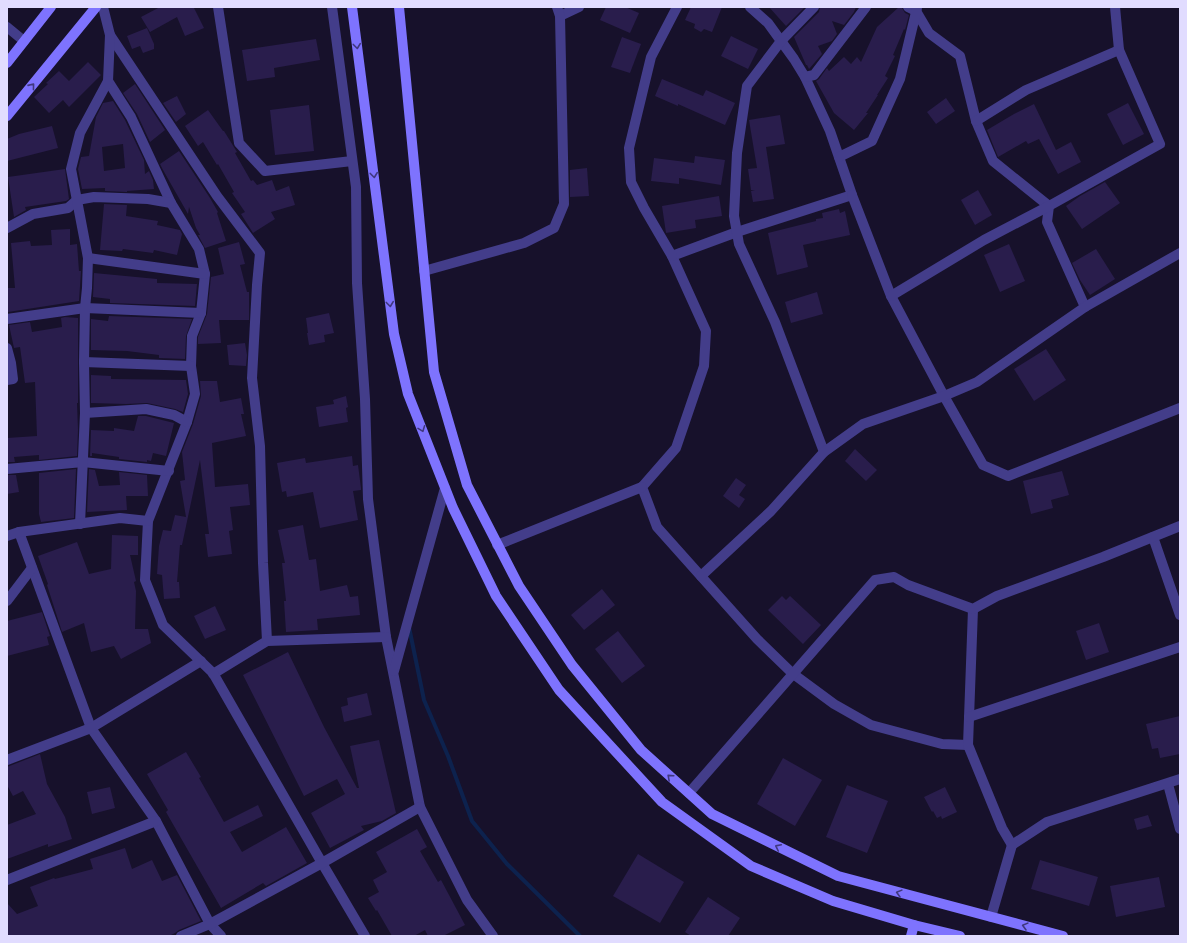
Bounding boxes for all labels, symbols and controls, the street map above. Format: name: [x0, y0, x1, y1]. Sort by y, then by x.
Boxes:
one-way arrow: [352, 43, 361, 49]
one-way arrow: [27, 84, 34, 91]
one-way arrow: [369, 172, 378, 178]
one-way arrow: [386, 301, 395, 307]
one-way arrow: [418, 426, 426, 433]
one-way arrow: [667, 774, 675, 781]
one-way arrow: [775, 844, 783, 852]
one-way arrow: [896, 889, 903, 898]
one-way arrow: [1022, 922, 1029, 931]

